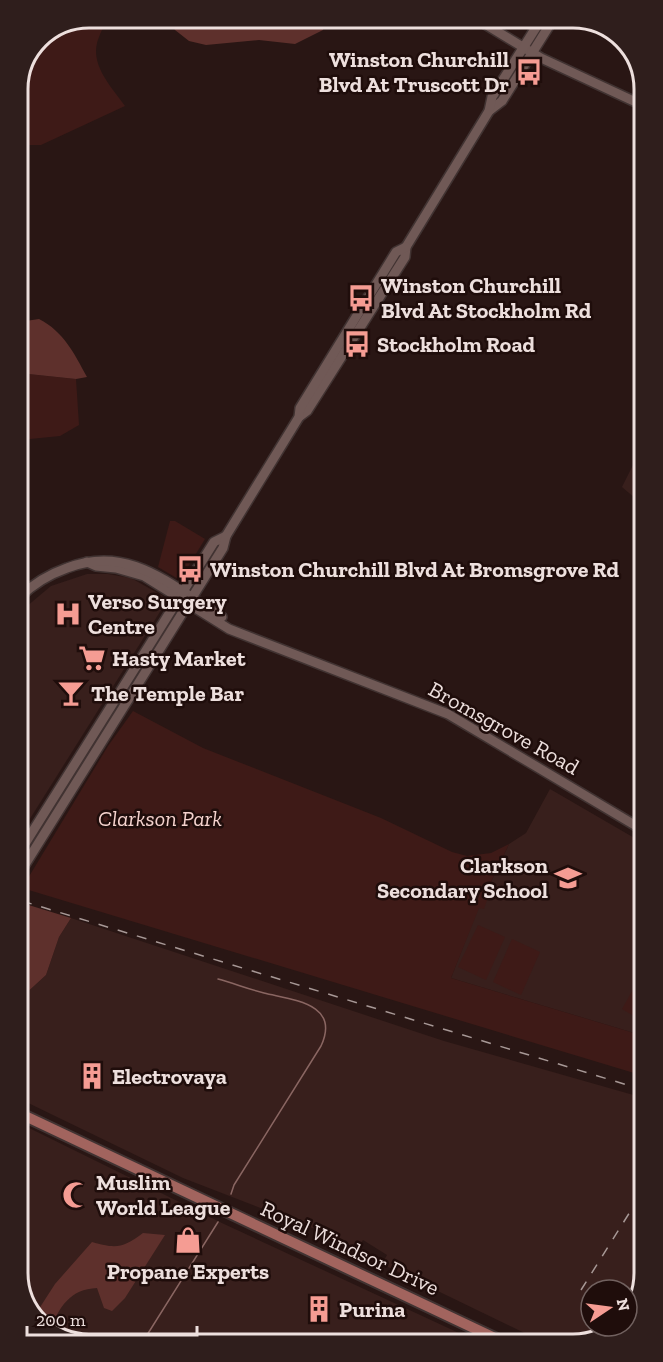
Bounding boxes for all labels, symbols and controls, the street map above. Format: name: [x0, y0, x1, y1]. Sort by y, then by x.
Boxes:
place label: Winston Churchill Blvd At Truscott Dr: [319, 46, 509, 98]
bus stop icon: Winston Churchill Blvd At Truscott Dr: [514, 57, 544, 87]
place label: Winston Churchill Blvd At Stockholm Rd: [381, 272, 592, 324]
bus stop icon: Winston Churchill Blvd At Stockholm Rd: [346, 283, 376, 313]
bus stop icon: Stockholm Road: [342, 329, 372, 359]
place label: Stockholm Road: [377, 331, 536, 358]
bus stop icon: Winston Churchill Blvd At Bromsgrove Rd: [175, 554, 205, 584]
place label: Winston Churchill Blvd At Bromsgrove Rd: [210, 556, 620, 583]
place label: Verso Surgery Centre: [88, 588, 227, 640]
hospital icon: Verso Surgery Centre: [53, 599, 83, 629]
supermarket icon: Hasty Market: [77, 643, 107, 673]
place label: Hasty Market: [112, 645, 246, 672]
street label: Bromsgrove Road: [424, 675, 584, 781]
bar icon: The Temple Bar: [56, 678, 86, 708]
place label: The Temple Bar: [91, 680, 244, 707]
park label: Clarkson Park: [98, 805, 222, 832]
place label: Clarkson Secondary School: [377, 852, 548, 904]
school or university icon: Clarkson Secondary School: [553, 863, 583, 893]
building icon: Electrovaya: [77, 1061, 107, 1091]
place label: Electrovaya: [112, 1063, 227, 1090]
place label: Muslim World League: [96, 1169, 231, 1221]
mosque icon: Muslim World League: [61, 1180, 91, 1210]
street label: Royal Windsor Drive: [256, 1195, 444, 1301]
shop icon: Propane Experts: [173, 1225, 203, 1255]
place label: Propane Experts: [107, 1258, 269, 1285]
north arrow: [579, 1278, 639, 1338]
building icon: Purina: [304, 1294, 334, 1324]
place label: Purina: [339, 1296, 405, 1323]
text: N: [613, 1297, 634, 1313]
scale bar: [27, 1299, 196, 1337]
text: 200 m: [36, 1309, 86, 1331]

